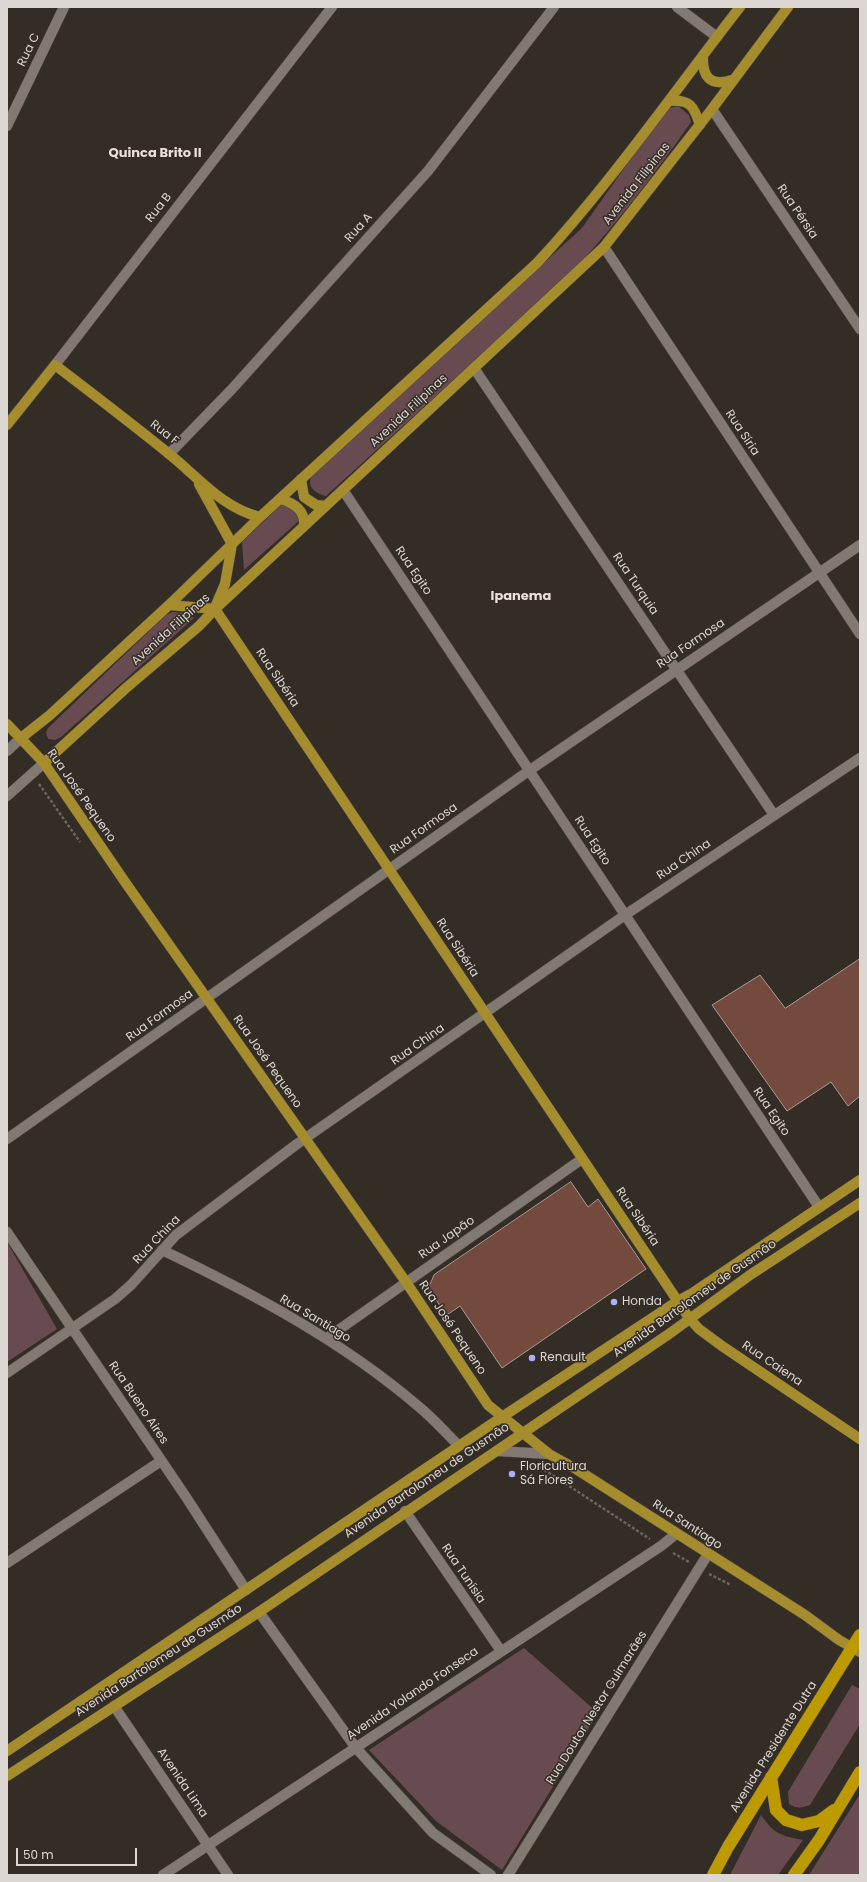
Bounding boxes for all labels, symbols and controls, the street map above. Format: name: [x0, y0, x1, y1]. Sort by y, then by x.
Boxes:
street label: Rua C: [15, 31, 43, 69]
street label: Avenida Filipinas: [600, 140, 674, 228]
district label: Quinca Brito II: [108, 146, 202, 162]
street label: Rua Pérsia: [774, 182, 820, 242]
street label: Rua B: [143, 190, 175, 226]
street label: Rua A: [342, 210, 376, 246]
street label: Avenida Filipinas: [367, 372, 451, 450]
street label: Rua Síria: [722, 407, 762, 459]
street label: Rua F: [147, 417, 181, 449]
street label: Rua Egito: [391, 544, 435, 598]
street label: Rua Turquia: [609, 550, 661, 618]
district label: Ipanema: [491, 589, 551, 605]
street label: Avenida Filipinas: [129, 591, 213, 669]
street label: Rua Formosa: [654, 616, 728, 672]
street label: Rua Sibéria: [252, 646, 302, 710]
street label: Rua José Pequeno: [43, 747, 119, 845]
street label: Rua Formosa: [388, 800, 460, 858]
street label: Rua Egito: [571, 814, 613, 868]
street label: Rua China: [654, 837, 714, 883]
street label: Rua Sibéria: [433, 916, 481, 980]
street label: Rua Formosa: [124, 987, 196, 1045]
street label: Rua José Pequeno: [229, 1013, 305, 1111]
street label: Rua China: [388, 1021, 448, 1069]
street label: Rua Egito: [749, 1085, 793, 1139]
street label: Rua Sibéria: [612, 1185, 662, 1249]
street label: Rua China: [130, 1213, 184, 1267]
street label: Rua Japão: [416, 1214, 478, 1262]
street label: Avenida Bartolomeu de Gusmão: [611, 1237, 779, 1361]
street label: Rua José Pequeno: [415, 1278, 489, 1378]
street label: Rua Santiago: [277, 1292, 353, 1346]
place label: Honda: [622, 1295, 662, 1309]
marker: Honda: [609, 1297, 619, 1307]
street label: Rua Caiena: [739, 1339, 805, 1389]
place label: Renault: [540, 1351, 586, 1365]
marker: Renault: [527, 1353, 537, 1363]
street label: Rua Bueno Aires: [105, 1359, 171, 1447]
street label: Avenida Bartolomeu de Gusmão: [342, 1420, 512, 1542]
place label: Floricultura Sá Flores: [520, 1460, 587, 1488]
marker: Floricultura Sá Flores: [507, 1469, 517, 1479]
street label: Rua Santiago: [649, 1497, 725, 1553]
street label: Rua Tunísia: [438, 1542, 488, 1606]
street label: Avenida Bartolomeu de Gusmão: [73, 1602, 245, 1720]
street label: Rua Doutor Nestor Guimarães: [544, 1629, 650, 1787]
street label: Avenida Yolando Fonseca: [345, 1645, 481, 1743]
street label: Avenida Presidente Dutra: [728, 1679, 820, 1815]
street label: Avenida Lima: [153, 1745, 211, 1821]
scale bar: [18, 1840, 139, 1866]
text: 50 m: [23, 1846, 54, 1863]

